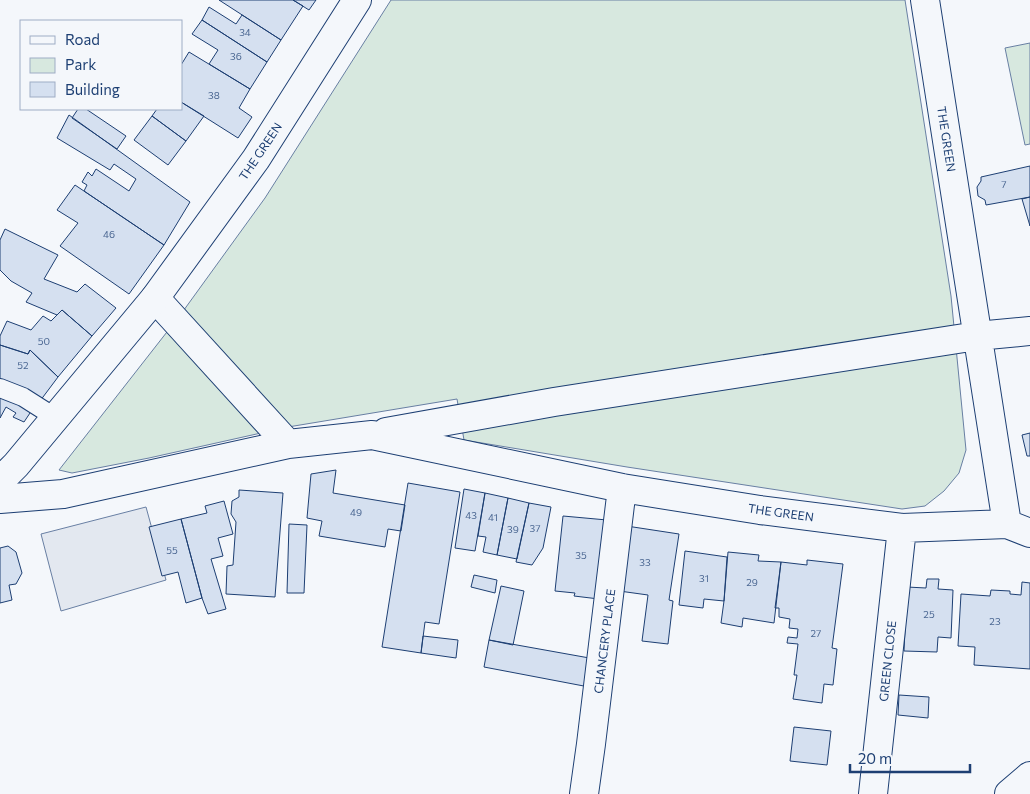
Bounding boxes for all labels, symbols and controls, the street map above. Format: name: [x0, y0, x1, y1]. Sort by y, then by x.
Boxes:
legend: [20, 20, 182, 110]
house number: 34: [239, 26, 251, 38]
text: Road: [65, 30, 100, 48]
house number: 36: [230, 50, 242, 62]
text: Park: [65, 55, 96, 73]
text: Building: [65, 80, 120, 98]
house number: 38: [208, 89, 220, 101]
street label: THE GREEN: [935, 105, 959, 173]
street label: THE GREEN: [236, 120, 284, 182]
house number: 7: [1001, 178, 1007, 190]
house number: 46: [103, 228, 115, 240]
house number: 50: [38, 335, 50, 347]
house number: 52: [17, 359, 29, 371]
street label: THE GREEN: [747, 500, 815, 524]
house number: 49: [350, 506, 362, 518]
house number: 43: [465, 509, 477, 521]
house number: 41: [488, 511, 498, 523]
house number: 37: [530, 522, 540, 534]
house number: 39: [507, 523, 519, 535]
house number: 55: [166, 544, 178, 556]
house number: 35: [575, 549, 587, 561]
house number: 33: [639, 556, 651, 568]
house number: 31: [699, 572, 709, 584]
house number: 29: [746, 576, 758, 588]
street label: CHANCERY PLACE: [591, 588, 617, 694]
house number: 25: [923, 608, 935, 620]
house number: 23: [989, 615, 1001, 627]
street label: GREEN CLOSE: [876, 620, 898, 702]
house number: 27: [811, 627, 821, 639]
scale bar: [850, 742, 970, 774]
text: 20 m: [858, 749, 892, 767]

